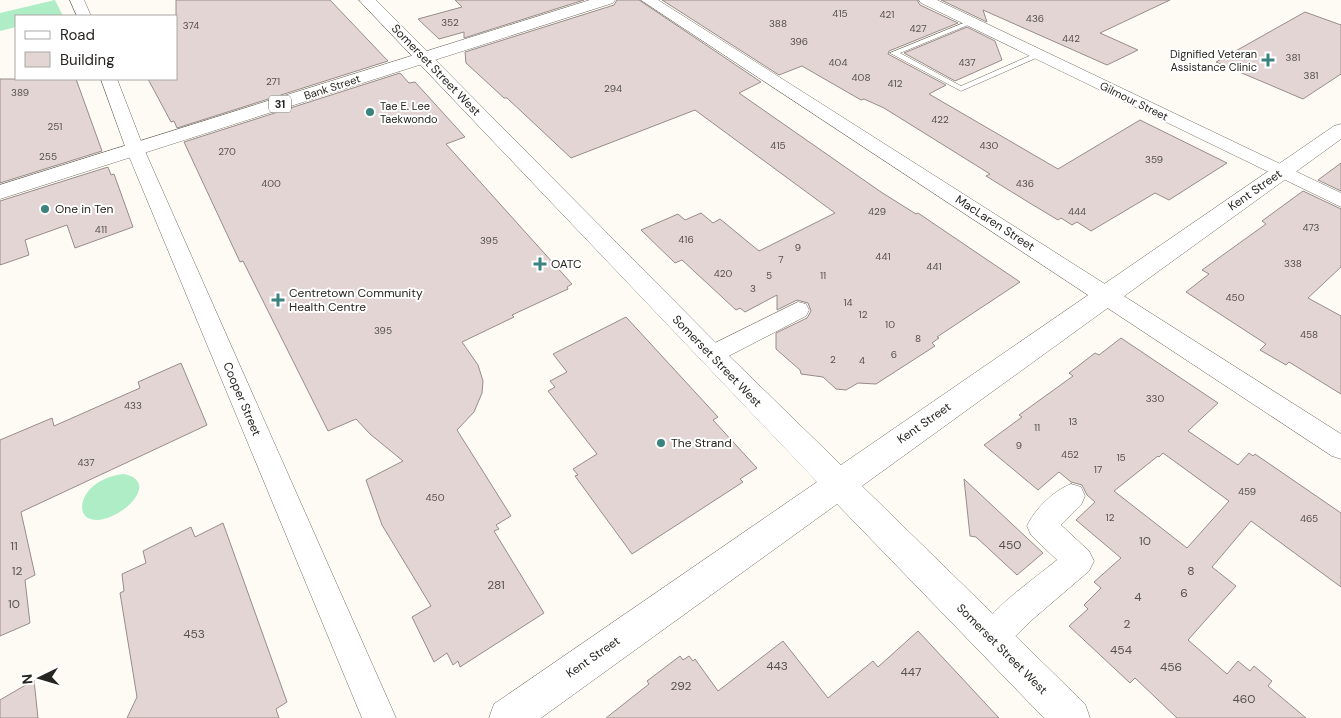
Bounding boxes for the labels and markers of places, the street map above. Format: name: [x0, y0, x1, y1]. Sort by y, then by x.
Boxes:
place label: Dignified Veteran Assistance Clinic: [1170, 47, 1257, 74]
marker: Dignified Veteran Assistance Clinic: [1261, 53, 1275, 67]
place label: Tae E. Lee Taekwondo: [380, 99, 438, 126]
marker: Tae E. Lee Taekwondo: [364, 106, 376, 118]
place label: One in Ten: [55, 201, 114, 217]
marker: One in Ten: [39, 203, 51, 215]
place label: OATC: [551, 256, 582, 272]
marker: OATC: [533, 257, 547, 271]
place label: Centretown Community Health Centre: [289, 285, 423, 315]
marker: Centretown Community Health Centre: [271, 293, 285, 307]
place label: The Strand: [671, 435, 732, 451]
marker: The Strand: [655, 437, 667, 449]

